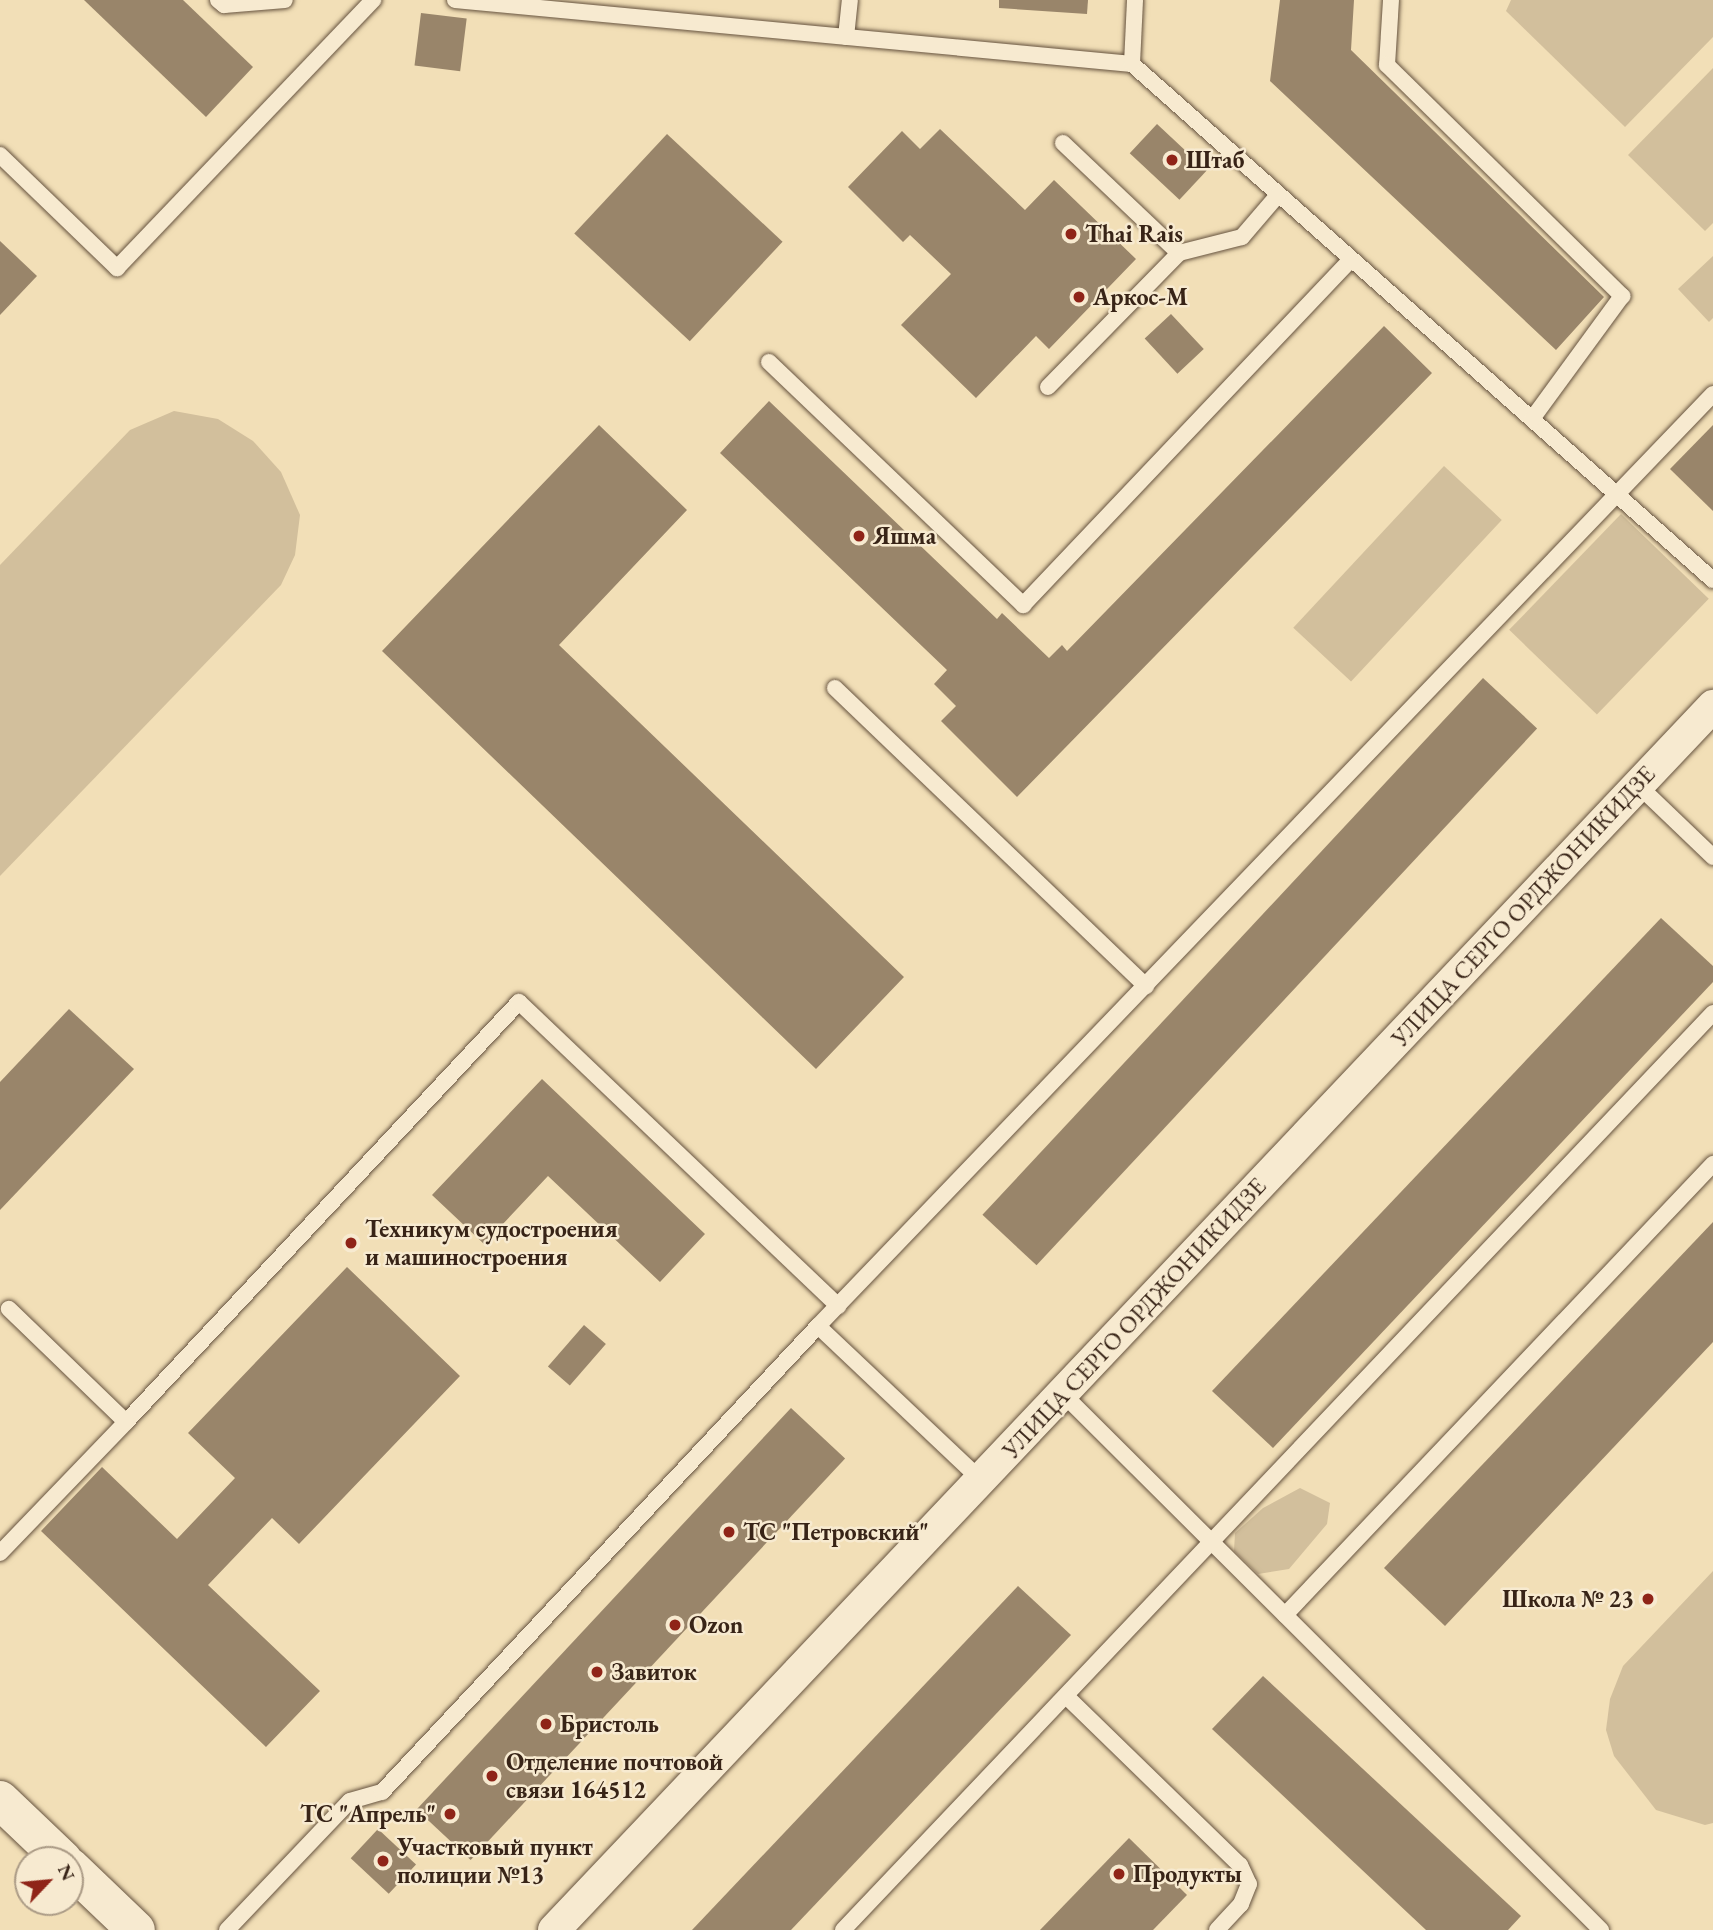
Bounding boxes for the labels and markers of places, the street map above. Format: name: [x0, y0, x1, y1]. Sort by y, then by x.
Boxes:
place label: Штаб: [1186, 146, 1244, 174]
marker: Штаб: [1164, 152, 1180, 168]
place label: Thai Rais: [1085, 220, 1183, 248]
marker: Thai Rais: [1063, 226, 1079, 242]
place label: Аркос-М: [1093, 283, 1188, 311]
marker: Аркос-М: [1071, 289, 1087, 305]
place label: Яшма: [873, 522, 936, 550]
marker: Яшма: [851, 528, 867, 544]
place label: Техникум судостроения и машиностроения: [365, 1215, 618, 1271]
marker: Техникум судостроения и машиностроения: [343, 1235, 359, 1251]
place label: ТС "Петровский": [743, 1518, 929, 1546]
marker: ТС "Петровский": [721, 1524, 737, 1540]
place label: Школа № 23: [1502, 1585, 1634, 1613]
marker: Школа № 23: [1640, 1591, 1656, 1607]
place label: Ozon: [689, 1611, 743, 1639]
marker: Ozon: [667, 1617, 683, 1633]
place label: Завиток: [611, 1658, 697, 1686]
marker: Завиток: [589, 1664, 605, 1680]
place label: Бристоль: [560, 1710, 659, 1738]
marker: Бристоль: [538, 1716, 554, 1732]
place label: Отделение почтовой связи 164512: [506, 1748, 723, 1804]
marker: Отделение почтовой связи 164512: [484, 1768, 500, 1784]
place label: ТС "Апрель": [300, 1800, 436, 1828]
marker: ТС "Апрель": [442, 1806, 458, 1822]
place label: Участковый пункт полиции №13: [397, 1833, 593, 1889]
marker: Участковый пункт полиции №13: [375, 1853, 391, 1869]
place label: Продукты: [1133, 1860, 1242, 1888]
marker: Продукты: [1111, 1866, 1127, 1882]

